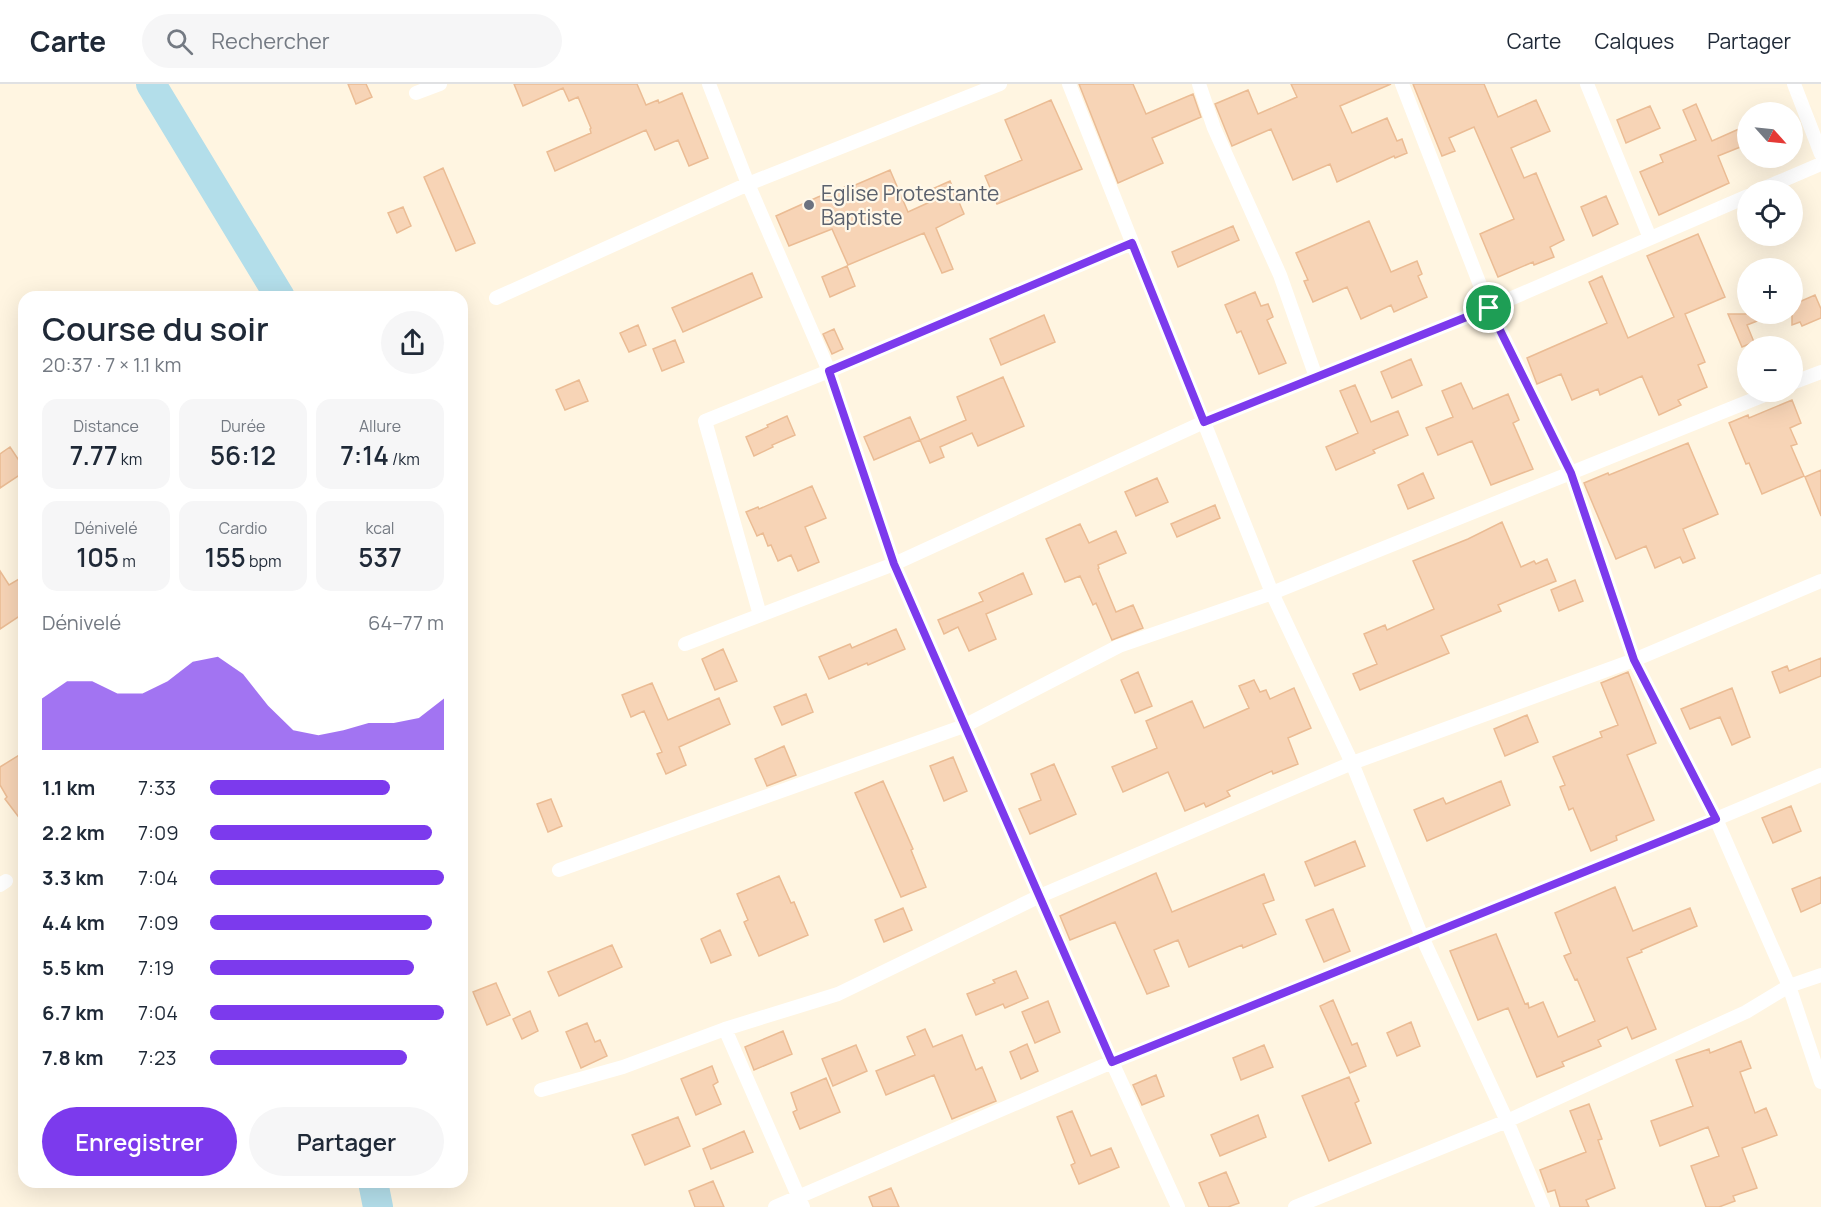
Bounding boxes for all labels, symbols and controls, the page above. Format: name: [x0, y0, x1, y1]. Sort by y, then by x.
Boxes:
search box: [142, 14, 562, 68]
text: Carte: [30, 22, 106, 60]
icon: search: [163, 25, 196, 58]
text: Rechercher: [211, 26, 330, 56]
text: Carte: [1507, 27, 1561, 55]
text: Calques: [1594, 27, 1674, 55]
text: Partager: [1707, 27, 1791, 55]
north arrow: [1737, 102, 1803, 168]
map controls: [1737, 102, 1803, 402]
place label: Eglise Protestante Baptiste: [821, 179, 999, 231]
button: locate: [1737, 180, 1803, 246]
marker: Eglise Protestante Baptiste: [802, 198, 816, 212]
button: +: [1737, 258, 1803, 324]
pin: [1463, 282, 1514, 333]
icon: arrive: [1472, 291, 1505, 324]
text: Course du soir: [42, 306, 269, 351]
button: share: [381, 311, 444, 374]
button: −: [1737, 336, 1803, 402]
text: 20:37 · 7 × 1.1 km: [42, 351, 181, 378]
text: Distance: [73, 415, 139, 437]
text: Durée: [221, 415, 265, 437]
text: Allure: [359, 415, 401, 437]
text: 7.77: [70, 437, 118, 473]
text: 56:12: [210, 437, 276, 473]
text: 7:14: [340, 437, 389, 473]
text: km: [118, 448, 142, 470]
text: /km: [389, 448, 420, 470]
text: Dénivelé: [74, 517, 138, 539]
text: Cardio: [219, 517, 267, 539]
text: kcal: [365, 517, 395, 539]
text: 105: [76, 539, 119, 575]
text: 155: [204, 539, 246, 575]
text: 537: [358, 539, 402, 575]
text: m: [119, 550, 136, 572]
text: bpm: [246, 550, 282, 572]
text: Dénivelé: [42, 609, 121, 636]
text: 64–77 m: [368, 609, 444, 636]
text: 1.1 km: [42, 774, 95, 801]
text: 7:33: [138, 774, 176, 801]
text: 2.2 km: [42, 819, 105, 846]
text: 7:09: [138, 819, 179, 846]
text: 3.3 km: [42, 864, 104, 891]
text: 7:04: [138, 864, 178, 891]
text: 4.4 km: [42, 909, 105, 936]
text: 7:09: [138, 909, 179, 936]
text: 5.5 km: [42, 954, 104, 981]
text: 7:19: [138, 954, 174, 981]
text: 6.7 km: [42, 999, 104, 1026]
text: 7:04: [138, 999, 178, 1026]
text: 7.8 km: [42, 1044, 103, 1071]
text: 7:23: [138, 1044, 176, 1071]
button: Enregistrer: [42, 1107, 237, 1176]
button: Partager: [249, 1107, 444, 1176]

